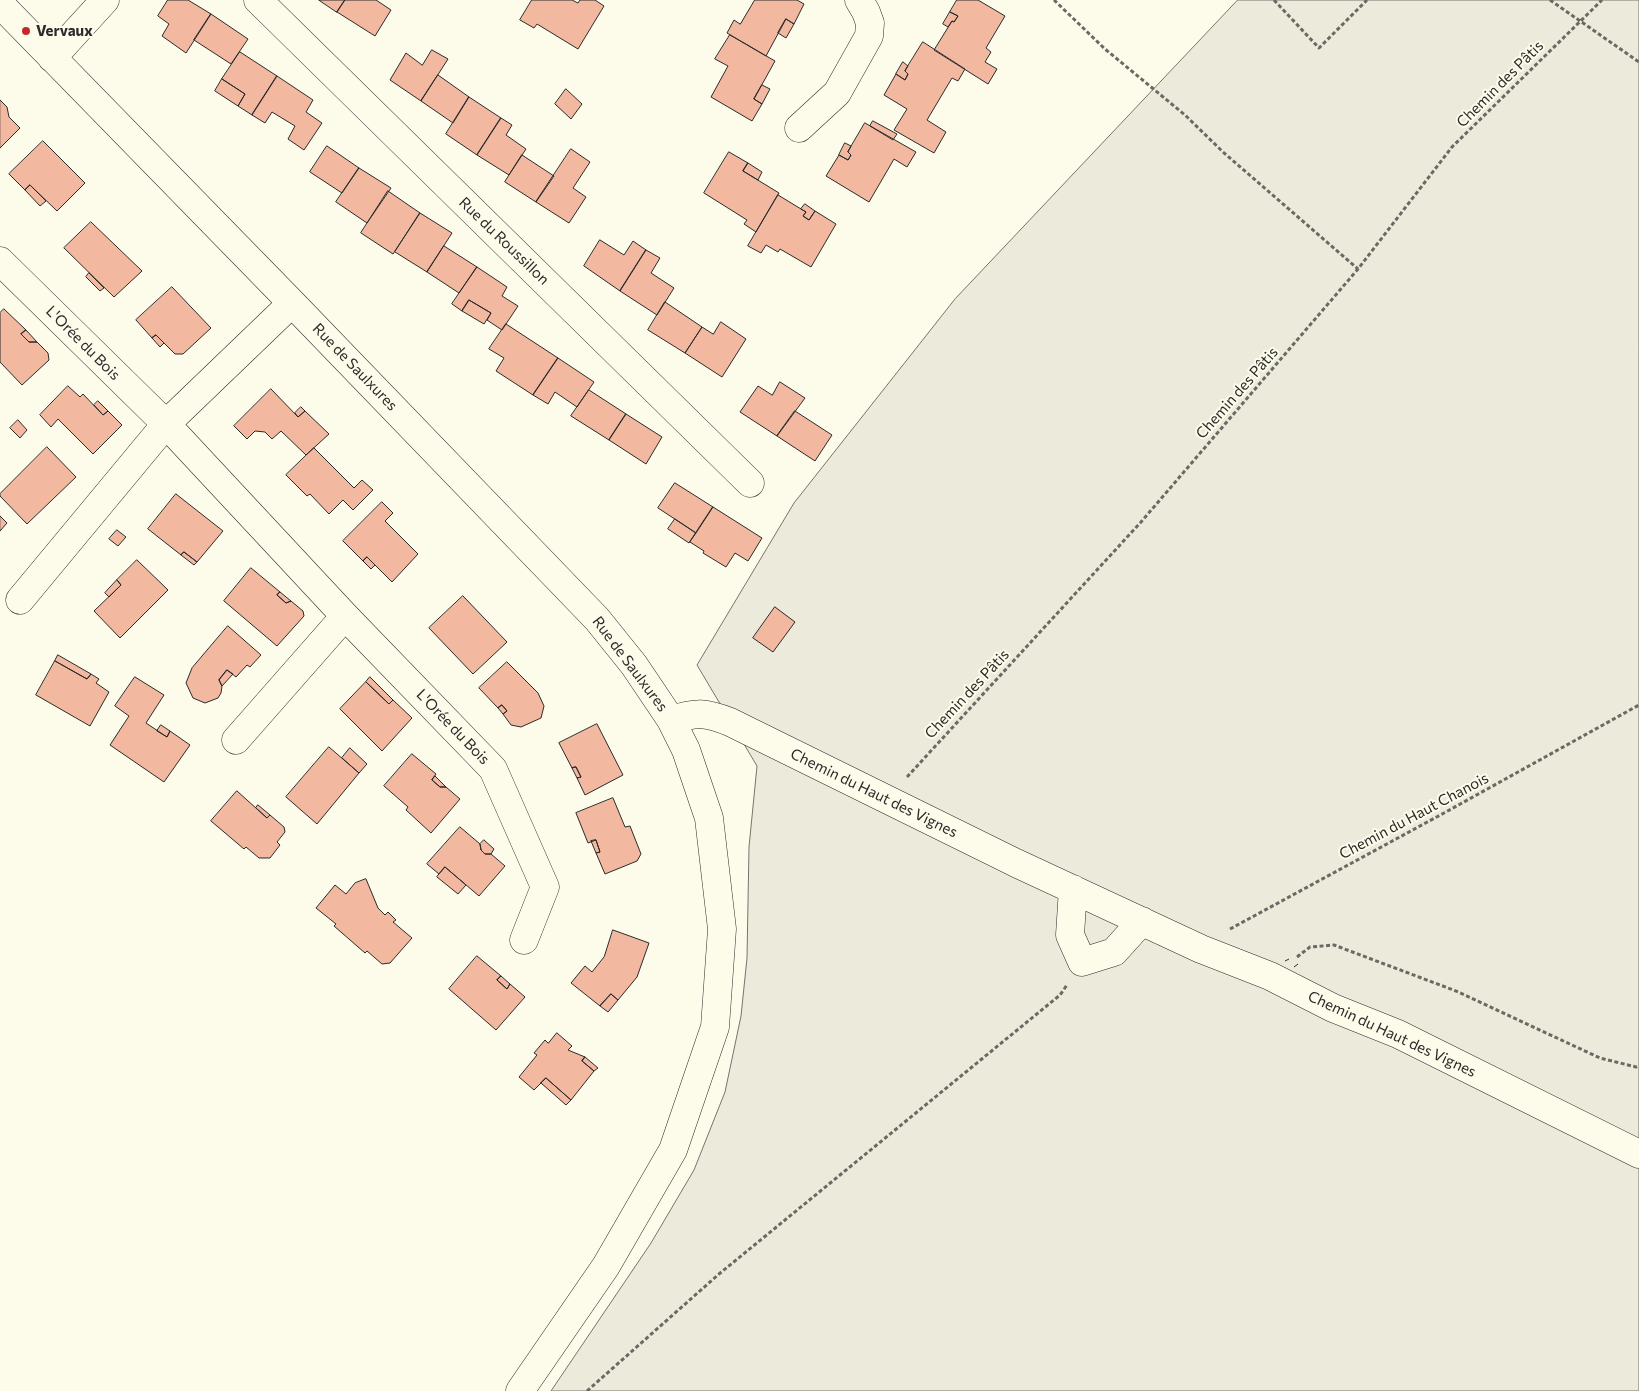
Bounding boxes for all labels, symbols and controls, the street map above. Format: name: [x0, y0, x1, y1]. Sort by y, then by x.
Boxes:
place label: Vervaux: [36, 22, 93, 40]
marker: Vervaux: [20, 25, 32, 37]
street label: Chemin des Pâtis: [1453, 37, 1547, 131]
street label: Rue du Roussillon: [455, 193, 553, 289]
street label: L'Orée du Bois: [42, 302, 124, 384]
street label: Rue de Saulxures: [309, 320, 401, 414]
street label: Chemin des Pâtis: [1192, 344, 1282, 442]
street label: Rue de Saulxures: [588, 613, 672, 715]
street label: Chemin des Pâtis: [921, 646, 1013, 742]
street label: L'Orée du Bois: [413, 686, 493, 768]
street label: Chemin du Haut des Vignes: [788, 745, 960, 841]
street label: Chemin du Haut Chanois: [1336, 769, 1492, 863]
street label: Chemin du Haut des Vignes: [1305, 987, 1479, 1081]

